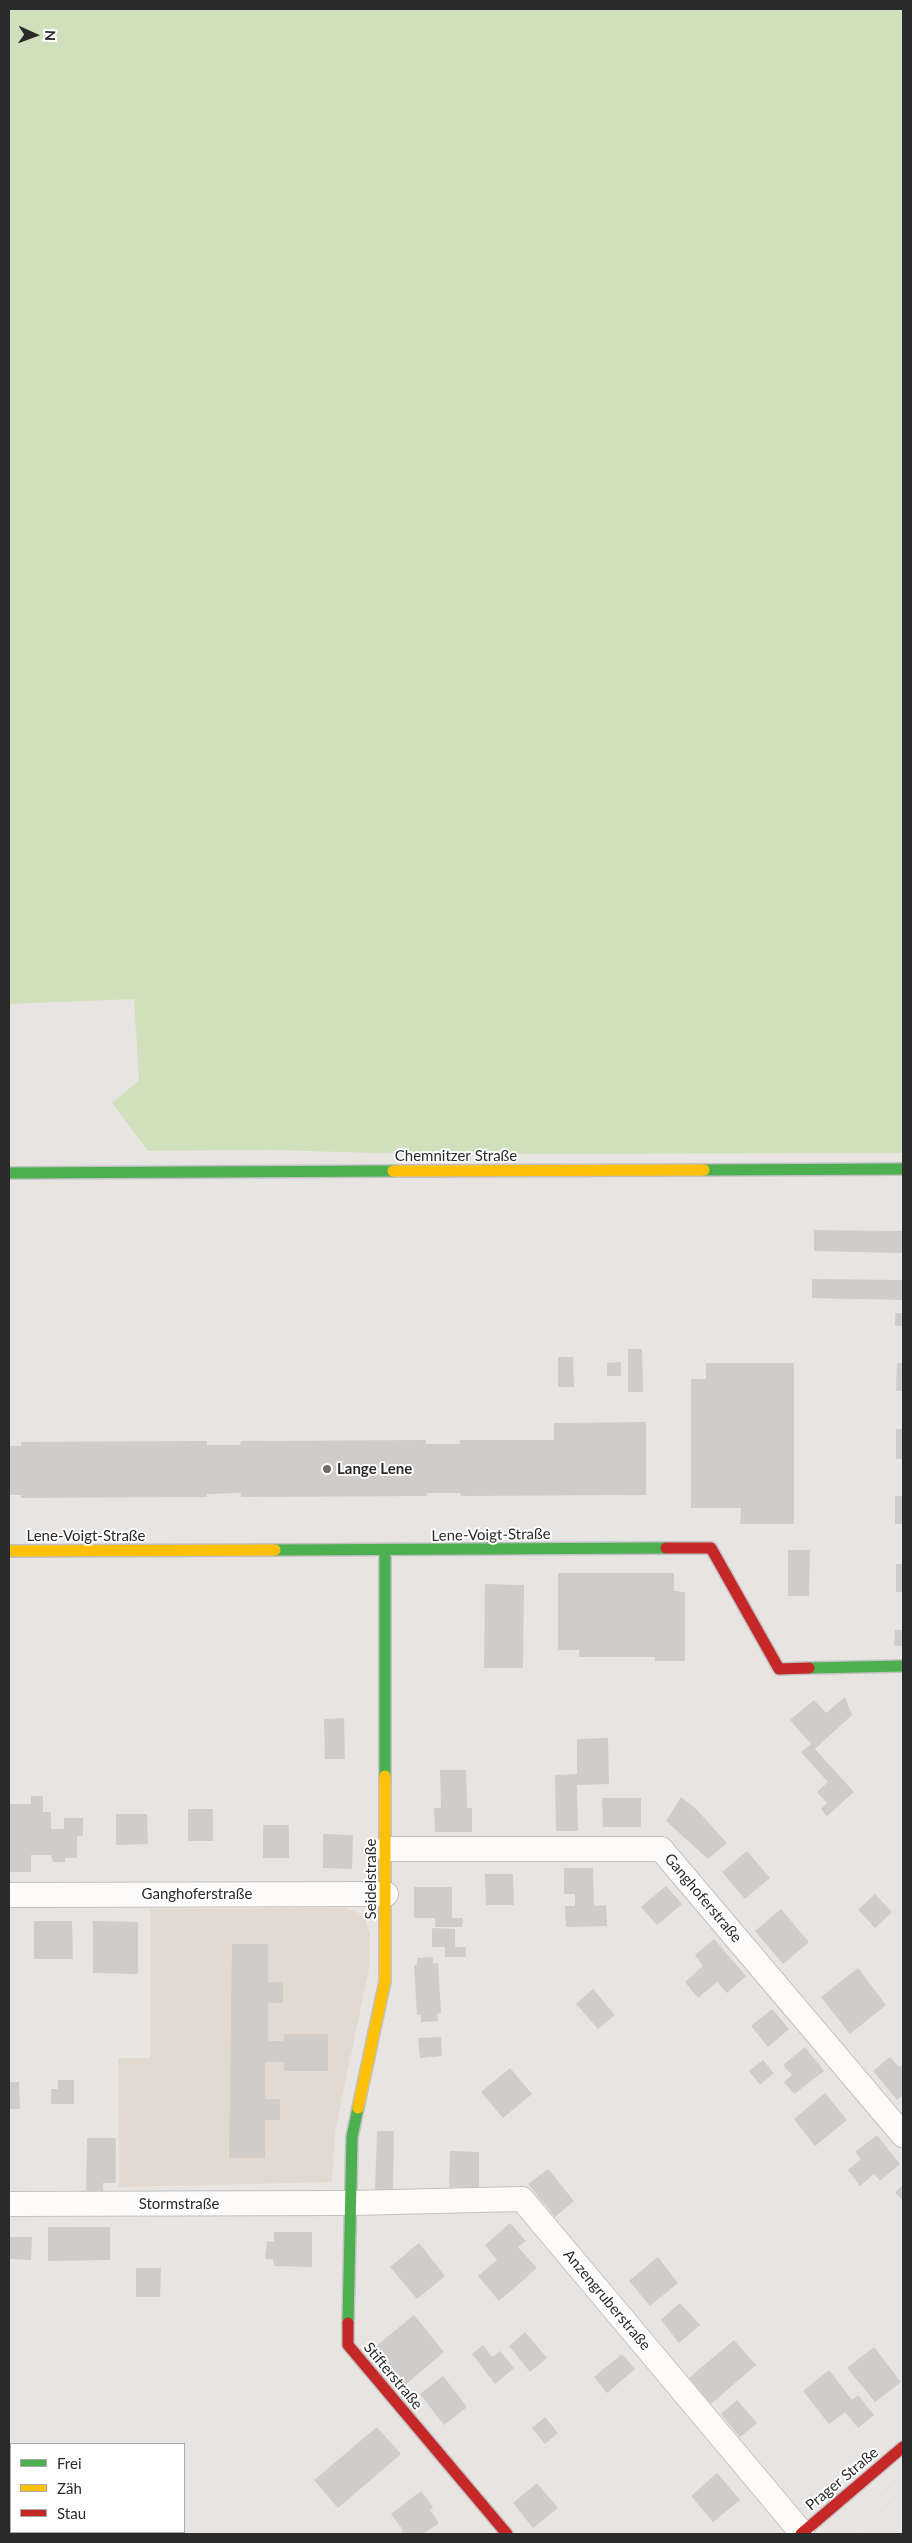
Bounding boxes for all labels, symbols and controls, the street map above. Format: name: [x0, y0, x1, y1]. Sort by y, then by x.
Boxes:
north arrow: [10, 10, 60, 60]
text: N: [42, 30, 59, 41]
street label: Chemnitzer Straße: [395, 1147, 517, 1165]
place label: Lange Lene: [337, 1460, 412, 1478]
marker: Lange Lene: [321, 1463, 333, 1475]
street label: Lene-Voigt-Straße: [431, 1525, 551, 1545]
street label: Lene-Voigt-Straße: [27, 1527, 145, 1545]
street label: Seidelstraße: [362, 1839, 380, 1919]
street label: Ganghoferstraße: [660, 1850, 746, 1946]
street label: Ganghoferstraße: [142, 1885, 252, 1903]
street label: Stormstraße: [139, 2195, 219, 2213]
street label: Anzengruberstraße: [560, 2246, 654, 2354]
street label: Stifterstraße: [360, 2339, 426, 2413]
legend: [10, 2443, 185, 2533]
street label: Prager Straße: [802, 2443, 882, 2515]
text: Frei: [57, 2454, 82, 2472]
text: Zäh: [57, 2479, 82, 2497]
text: Stau: [57, 2504, 86, 2522]

